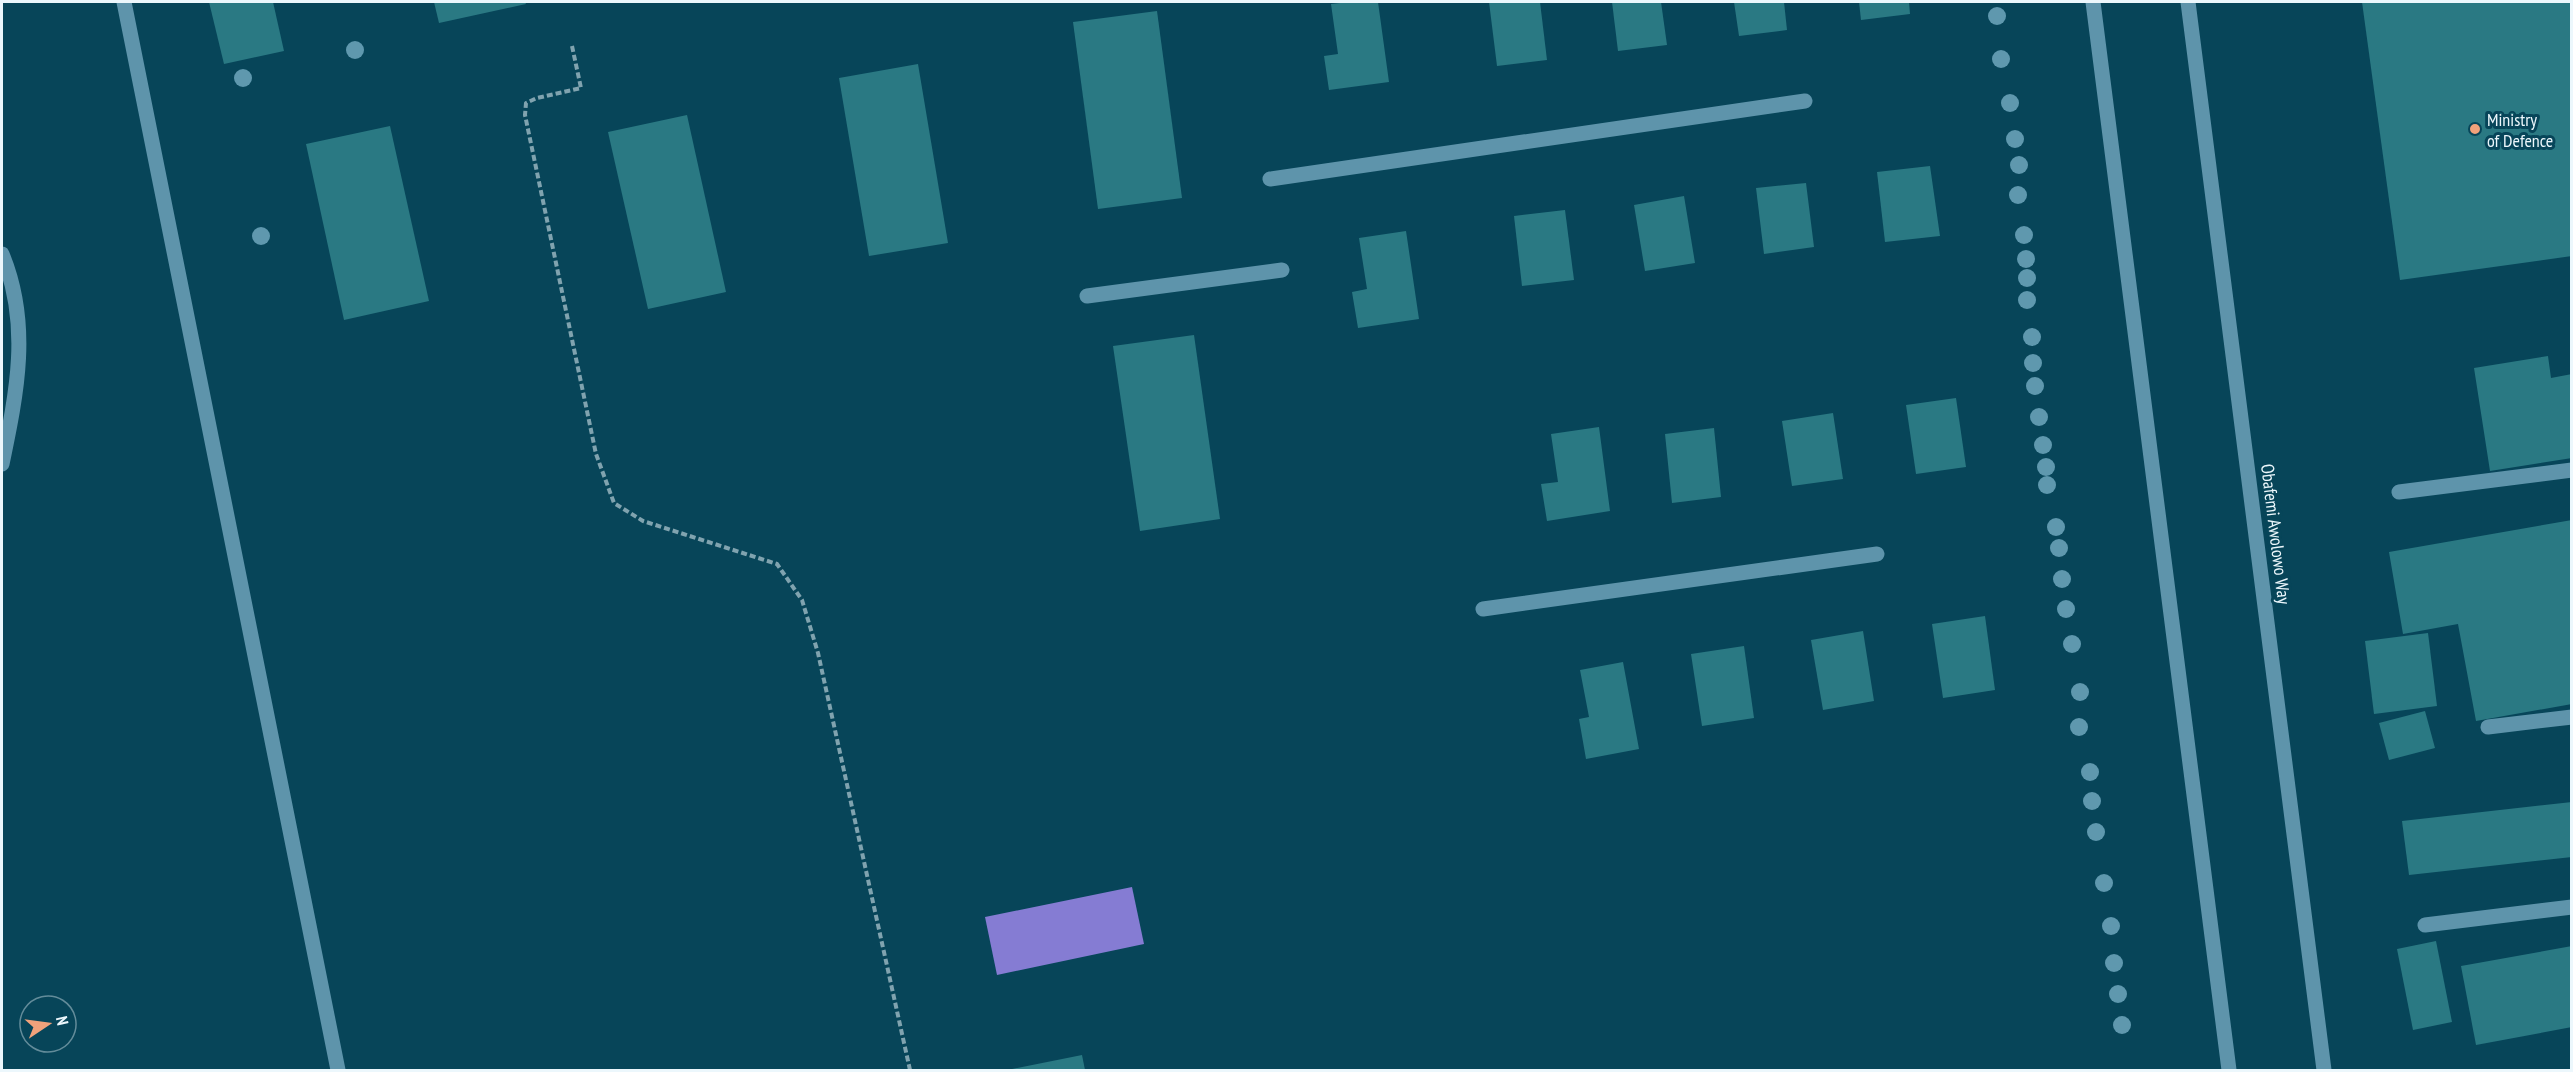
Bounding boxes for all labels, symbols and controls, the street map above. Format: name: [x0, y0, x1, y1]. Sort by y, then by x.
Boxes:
place label: Ministry of Defence: [2487, 108, 2553, 152]
marker: Ministry of Defence: [2468, 122, 2482, 136]
street label: Obafemi Awolowo Way: [2256, 463, 2296, 606]
north arrow: [18, 994, 78, 1054]
text: N: [52, 1014, 73, 1027]

